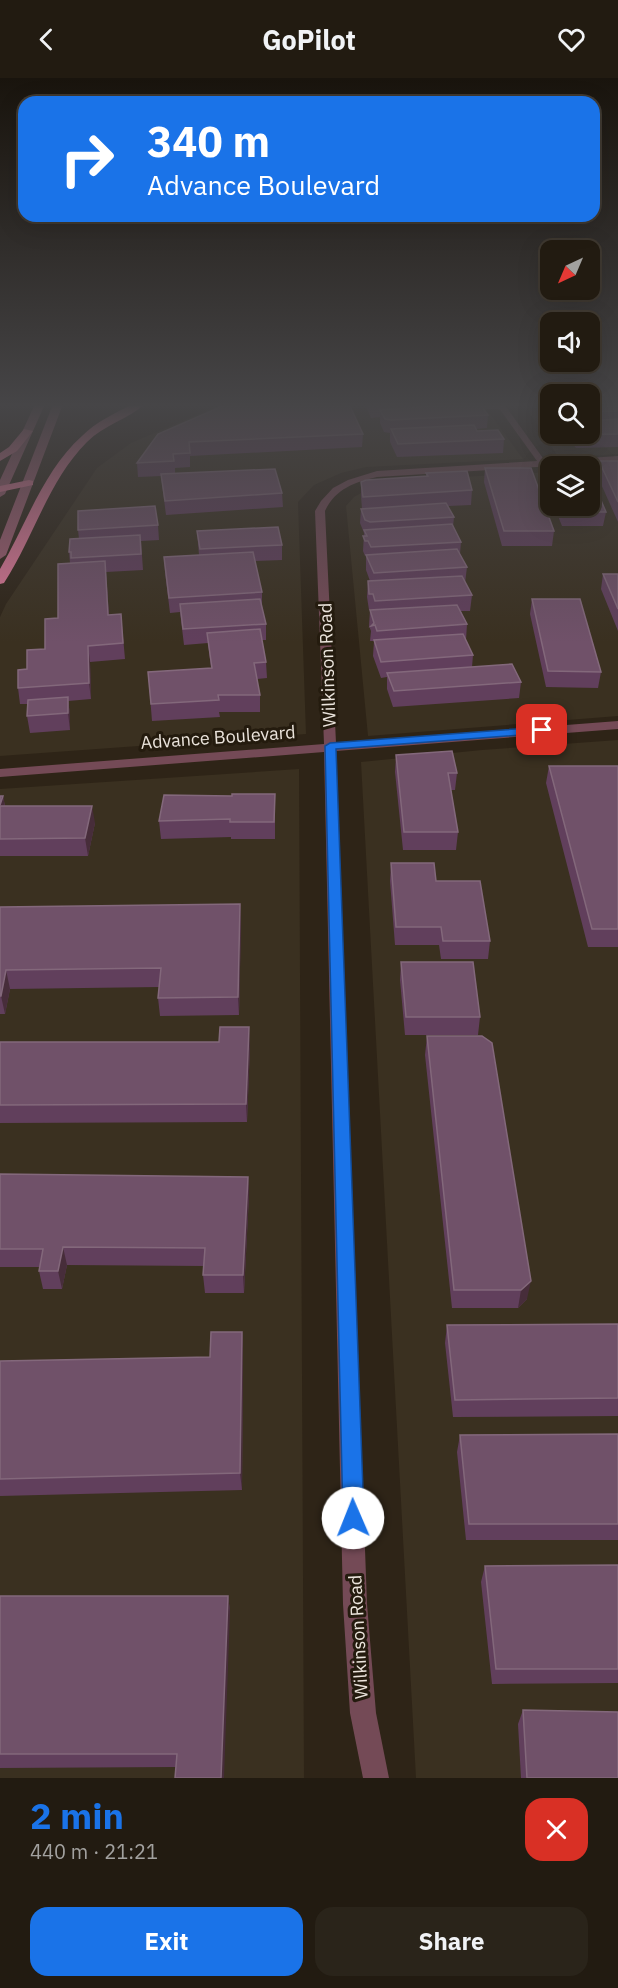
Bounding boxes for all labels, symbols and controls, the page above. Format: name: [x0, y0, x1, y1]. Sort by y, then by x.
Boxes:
text: GoPilot: [262, 22, 356, 57]
icon: back: [30, 23, 63, 56]
icon: heart: [555, 23, 588, 56]
text: 340 m: [147, 114, 270, 169]
icon: right: [48, 120, 126, 198]
text: Advance Boulevard: [147, 167, 380, 202]
north arrow: [540, 240, 600, 300]
map controls: [540, 240, 600, 516]
button: sound: [540, 312, 600, 372]
button: search: [540, 384, 600, 444]
button: layers: [540, 456, 600, 516]
street label: Wilkinson Road: [313, 602, 341, 728]
pin: [516, 704, 567, 755]
icon: arrive: [525, 713, 558, 746]
street label: Advance Boulevard: [140, 720, 296, 754]
position arrow: [321, 1486, 385, 1550]
street label: Wilkinson Road: [343, 1574, 373, 1700]
text: 2 min: [30, 1792, 124, 1839]
button: close: [525, 1798, 588, 1861]
text: 440 m · 21:21: [30, 1838, 158, 1865]
button: Exit: [30, 1907, 303, 1976]
button: Share: [315, 1907, 588, 1976]

